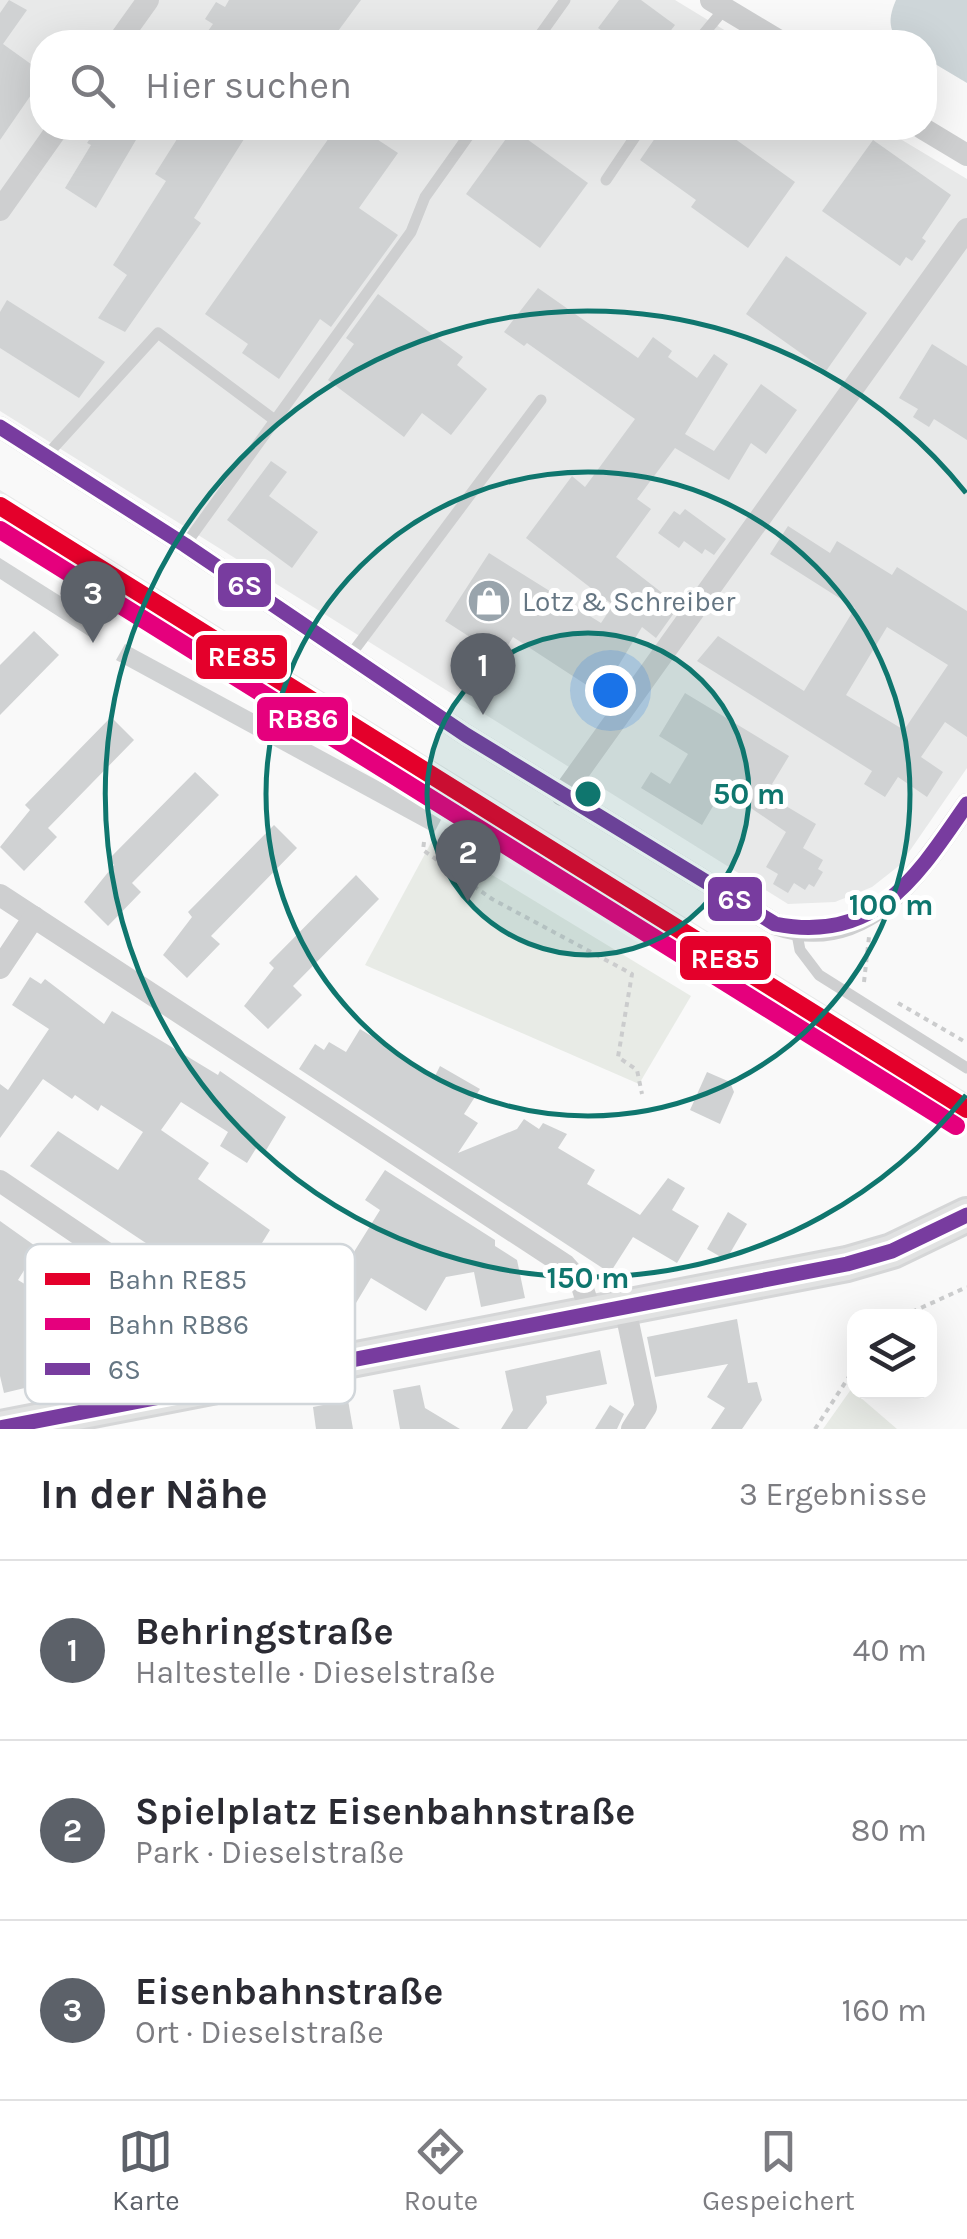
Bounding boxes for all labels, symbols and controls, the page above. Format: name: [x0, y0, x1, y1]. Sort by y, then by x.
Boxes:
search box: [30, 30, 937, 140]
icon: search: [65, 58, 120, 113]
text: Hier suchen: [145, 63, 352, 108]
pin: 3: [61, 560, 126, 643]
line badge: 6S: [216, 561, 273, 609]
text: 6S: [228, 569, 262, 602]
shop icon: Lotz & Schreiber: [466, 578, 512, 624]
place label: Lotz & Schreiber: [522, 585, 736, 618]
pin: 1: [450, 632, 516, 715]
line badge: RE85: [194, 633, 289, 681]
text: RE85: [208, 640, 276, 673]
your location: [585, 665, 636, 716]
line badge: RB86: [255, 695, 350, 743]
text: RB86: [267, 702, 339, 735]
centre of rings: [570, 776, 606, 812]
text: 50 m: [713, 776, 785, 812]
pin: 2: [436, 820, 500, 902]
line badge: 6S: [706, 875, 764, 923]
text: 6S: [718, 883, 752, 916]
text: 100 m: [849, 887, 933, 923]
line badge: RE85: [678, 934, 773, 982]
text: RE85: [691, 942, 759, 975]
legend: [25, 1244, 355, 1404]
text: 150 m: [546, 1260, 630, 1296]
text: Bahn RE85: [108, 1263, 247, 1296]
text: Bahn RB86: [108, 1308, 249, 1341]
map controls: [847, 1309, 937, 1399]
button: layers: [847, 1309, 937, 1399]
text: 6S: [108, 1353, 141, 1386]
text: In der Nähe: [40, 1469, 268, 1519]
text: 3 Ergebnisse: [739, 1476, 927, 1513]
text: Behringstraße: [135, 1609, 394, 1654]
text: 1: [67, 1632, 78, 1669]
text: 40 m: [853, 1632, 927, 1669]
text: Haltestelle · Dieselstraße: [135, 1654, 495, 1691]
text: Spielplatz Eisenbahnstraße: [135, 1789, 635, 1834]
text: 2: [63, 1812, 82, 1849]
text: 80 m: [851, 1812, 927, 1849]
text: Park · Dieselstraße: [135, 1834, 404, 1871]
text: Eisenbahnstraße: [135, 1969, 444, 2014]
text: 3: [63, 1992, 82, 2029]
text: 160 m: [842, 1992, 927, 2029]
text: Ort · Dieselstraße: [135, 2014, 384, 2051]
tab: Karte: [112, 2124, 180, 2217]
tab: Route: [404, 2124, 478, 2217]
tab: Gespeichert: [702, 2124, 855, 2217]

